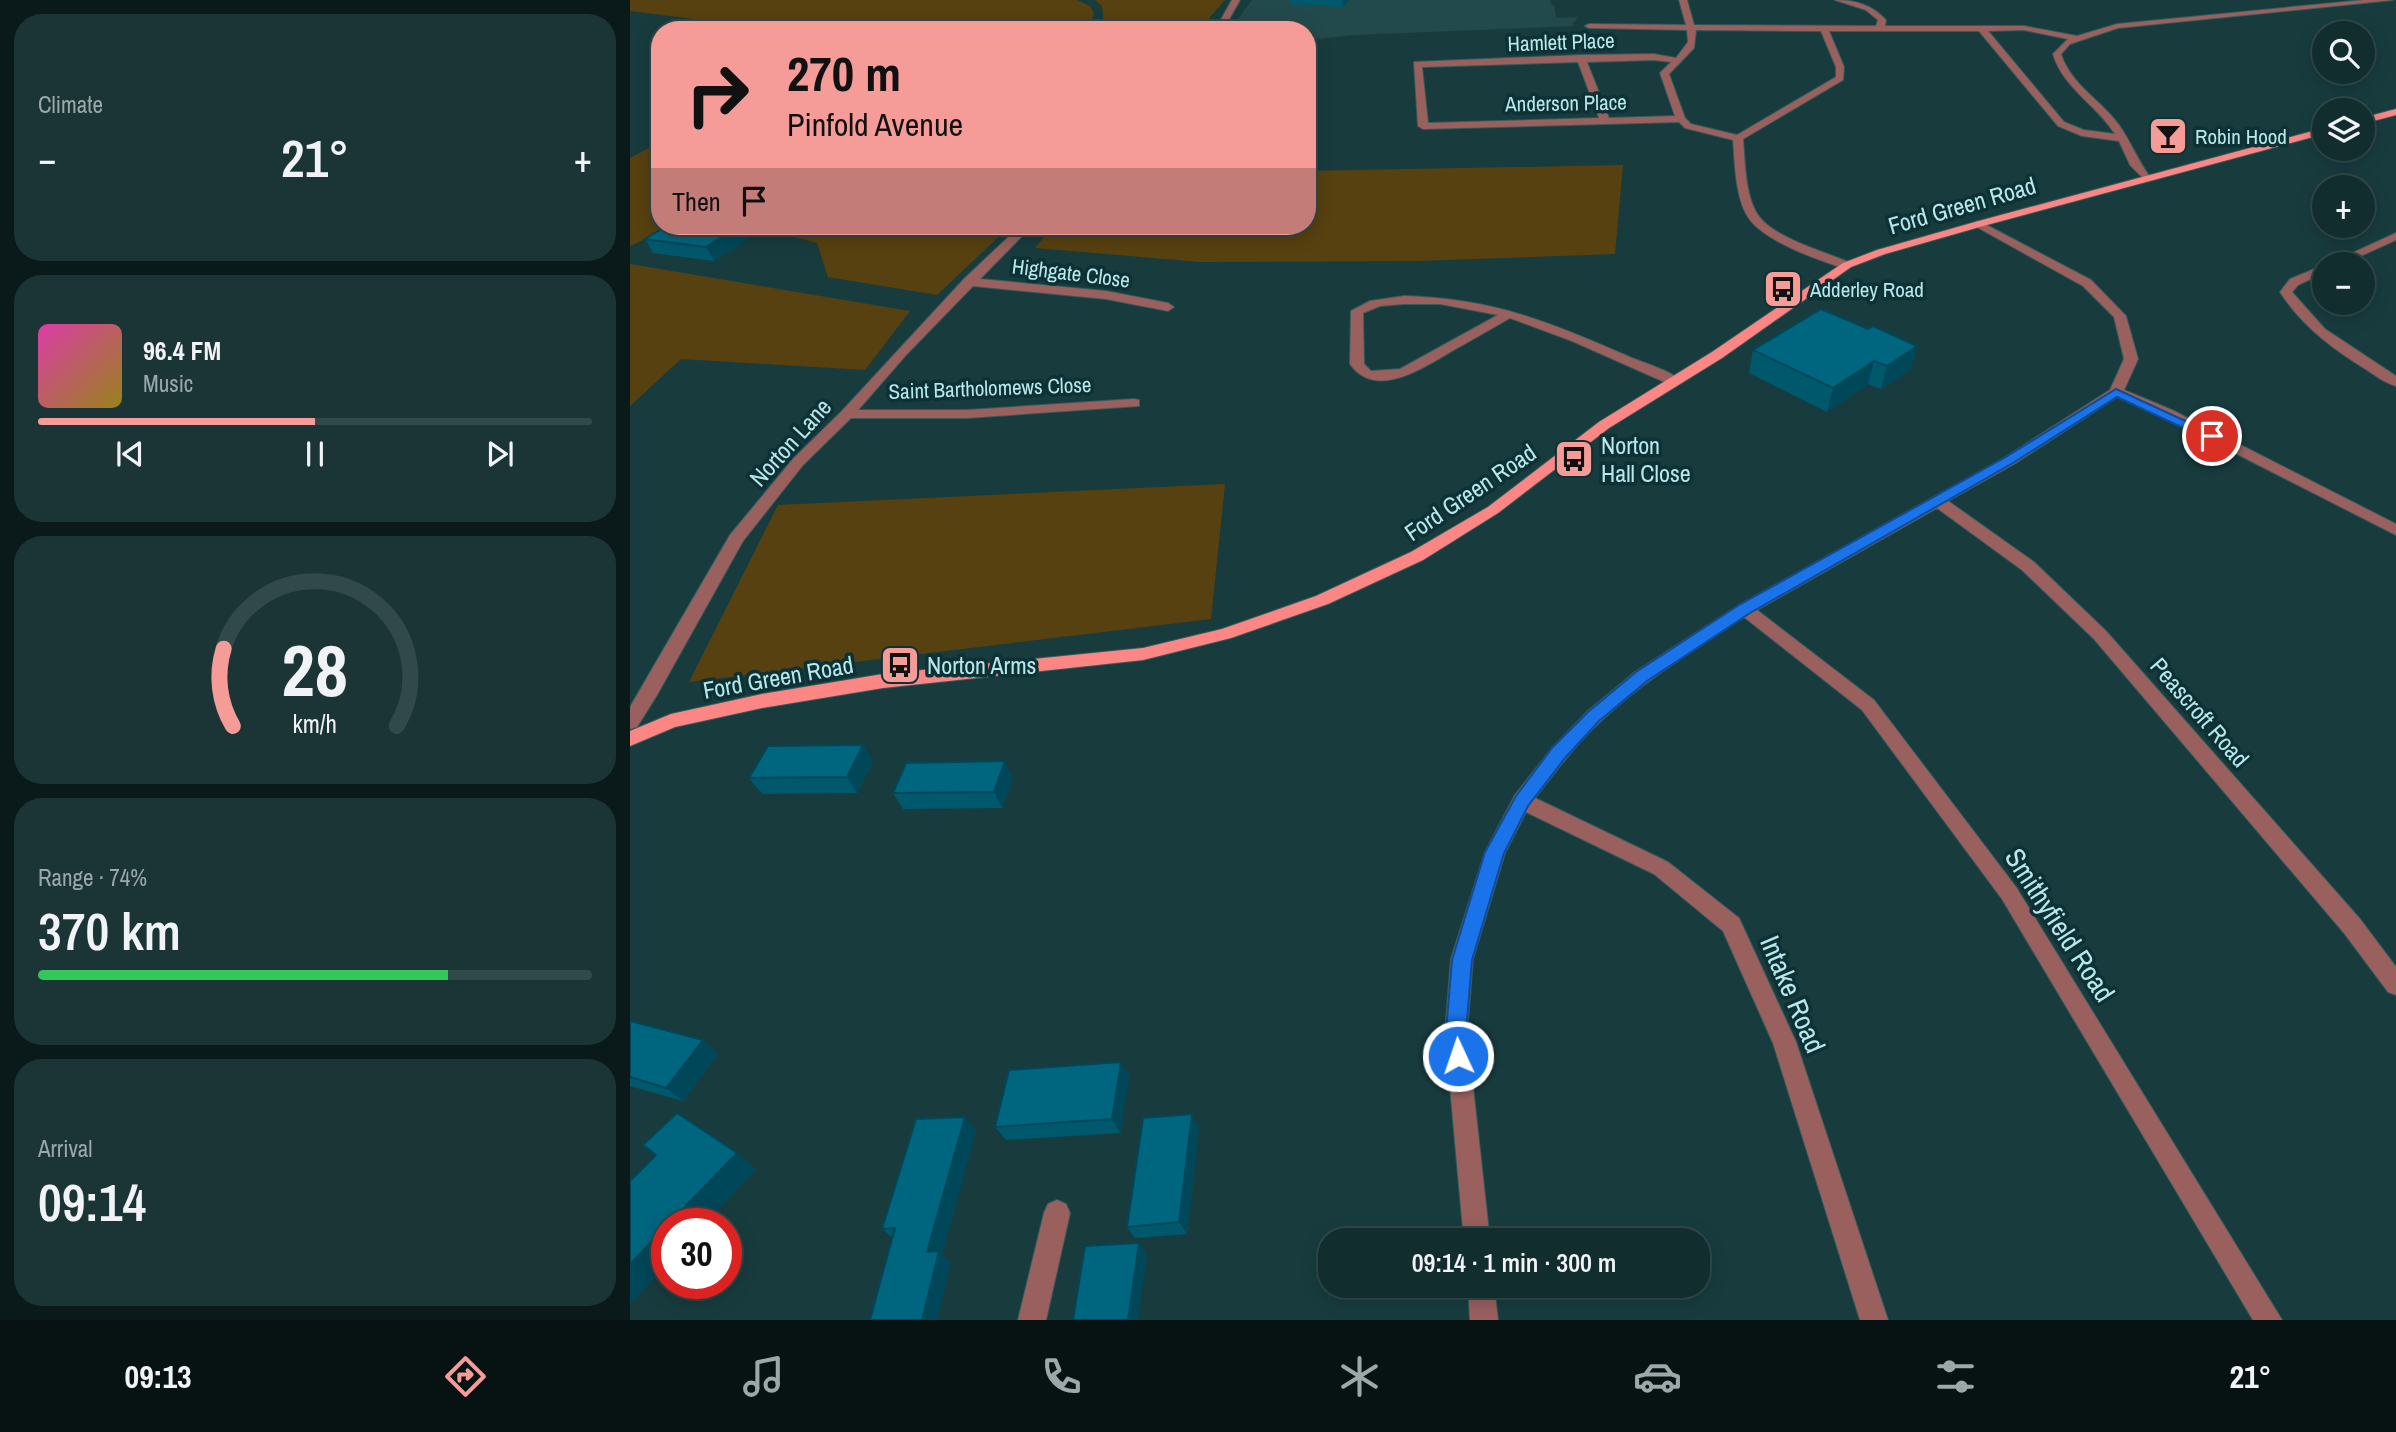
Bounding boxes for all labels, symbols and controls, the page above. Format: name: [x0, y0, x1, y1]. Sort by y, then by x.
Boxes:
map controls: [2312, 21, 2375, 315]
button: search: [2312, 21, 2375, 84]
street label: Hamlett Place: [1507, 26, 1615, 58]
text: 270 m: [787, 40, 901, 106]
icon: right: [672, 49, 763, 140]
street label: Anderson Place: [1504, 87, 1627, 119]
text: Climate: [38, 89, 103, 120]
button: layers: [2312, 98, 2375, 161]
text: Pinfold Avenue: [787, 103, 963, 146]
bar icon: Robin Hood: [2147, 115, 2189, 157]
place label: Robin Hood: [2195, 122, 2287, 151]
text: 21°: [281, 123, 349, 193]
text: −: [38, 133, 56, 184]
text: +: [574, 133, 592, 184]
street label: Ford Green Road: [1884, 169, 2040, 241]
button: +: [2312, 175, 2375, 238]
icon: arrive: [735, 182, 773, 220]
text: Then: [672, 184, 721, 219]
street label: Highgate Close: [1010, 251, 1132, 295]
button: −: [2312, 252, 2375, 315]
bus stop icon: Adderley Road: [1762, 268, 1804, 310]
place label: Adderley Road: [1809, 275, 1924, 304]
text: 96.4 FM: [143, 333, 221, 368]
text: Music: [143, 368, 193, 399]
street label: Saint Bartholomews Close: [888, 370, 1092, 406]
street label: Norton Lane: [742, 391, 838, 493]
pin: [2182, 406, 2242, 466]
icon: arrive: [2193, 417, 2231, 455]
place label: Norton Hall Close: [1601, 429, 1691, 489]
icon: previous: [111, 435, 149, 473]
icon: pause: [296, 435, 334, 473]
icon: next: [481, 435, 519, 473]
street label: Ford Green Road: [1398, 436, 1542, 548]
bus stop icon: Norton Hall Close: [1553, 438, 1595, 480]
text: 28: [282, 621, 348, 719]
bus stop icon: Norton Arms: [879, 644, 921, 686]
street label: Ford Green Road: [700, 648, 856, 706]
place label: Norton Arms: [927, 649, 1036, 681]
street label: Peascroft Road: [2143, 650, 2257, 774]
text: km/h: [293, 707, 337, 741]
street label: Smithyfield Road: [1996, 841, 2124, 1009]
text: Range · 74%: [38, 862, 147, 893]
text: 370 km: [38, 896, 181, 966]
street label: Intake Road: [1751, 930, 1835, 1058]
position arrow: [1421, 1019, 1495, 1093]
text: Arrival: [38, 1133, 93, 1164]
text: 09:14: [38, 1167, 146, 1237]
speed limit sign: 30: [651, 1208, 742, 1299]
text: 09:14 · 1 min · 300 m: [1412, 1245, 1616, 1280]
icon: directions: [441, 1352, 490, 1401]
icon: music: [739, 1352, 788, 1401]
icon: phone: [1037, 1352, 1086, 1401]
icon: climate: [1335, 1352, 1384, 1401]
icon: car: [1633, 1352, 1682, 1401]
icon: filters: [1931, 1352, 1980, 1401]
text: 09:13: [125, 1355, 192, 1398]
text: 21°: [2229, 1355, 2271, 1398]

